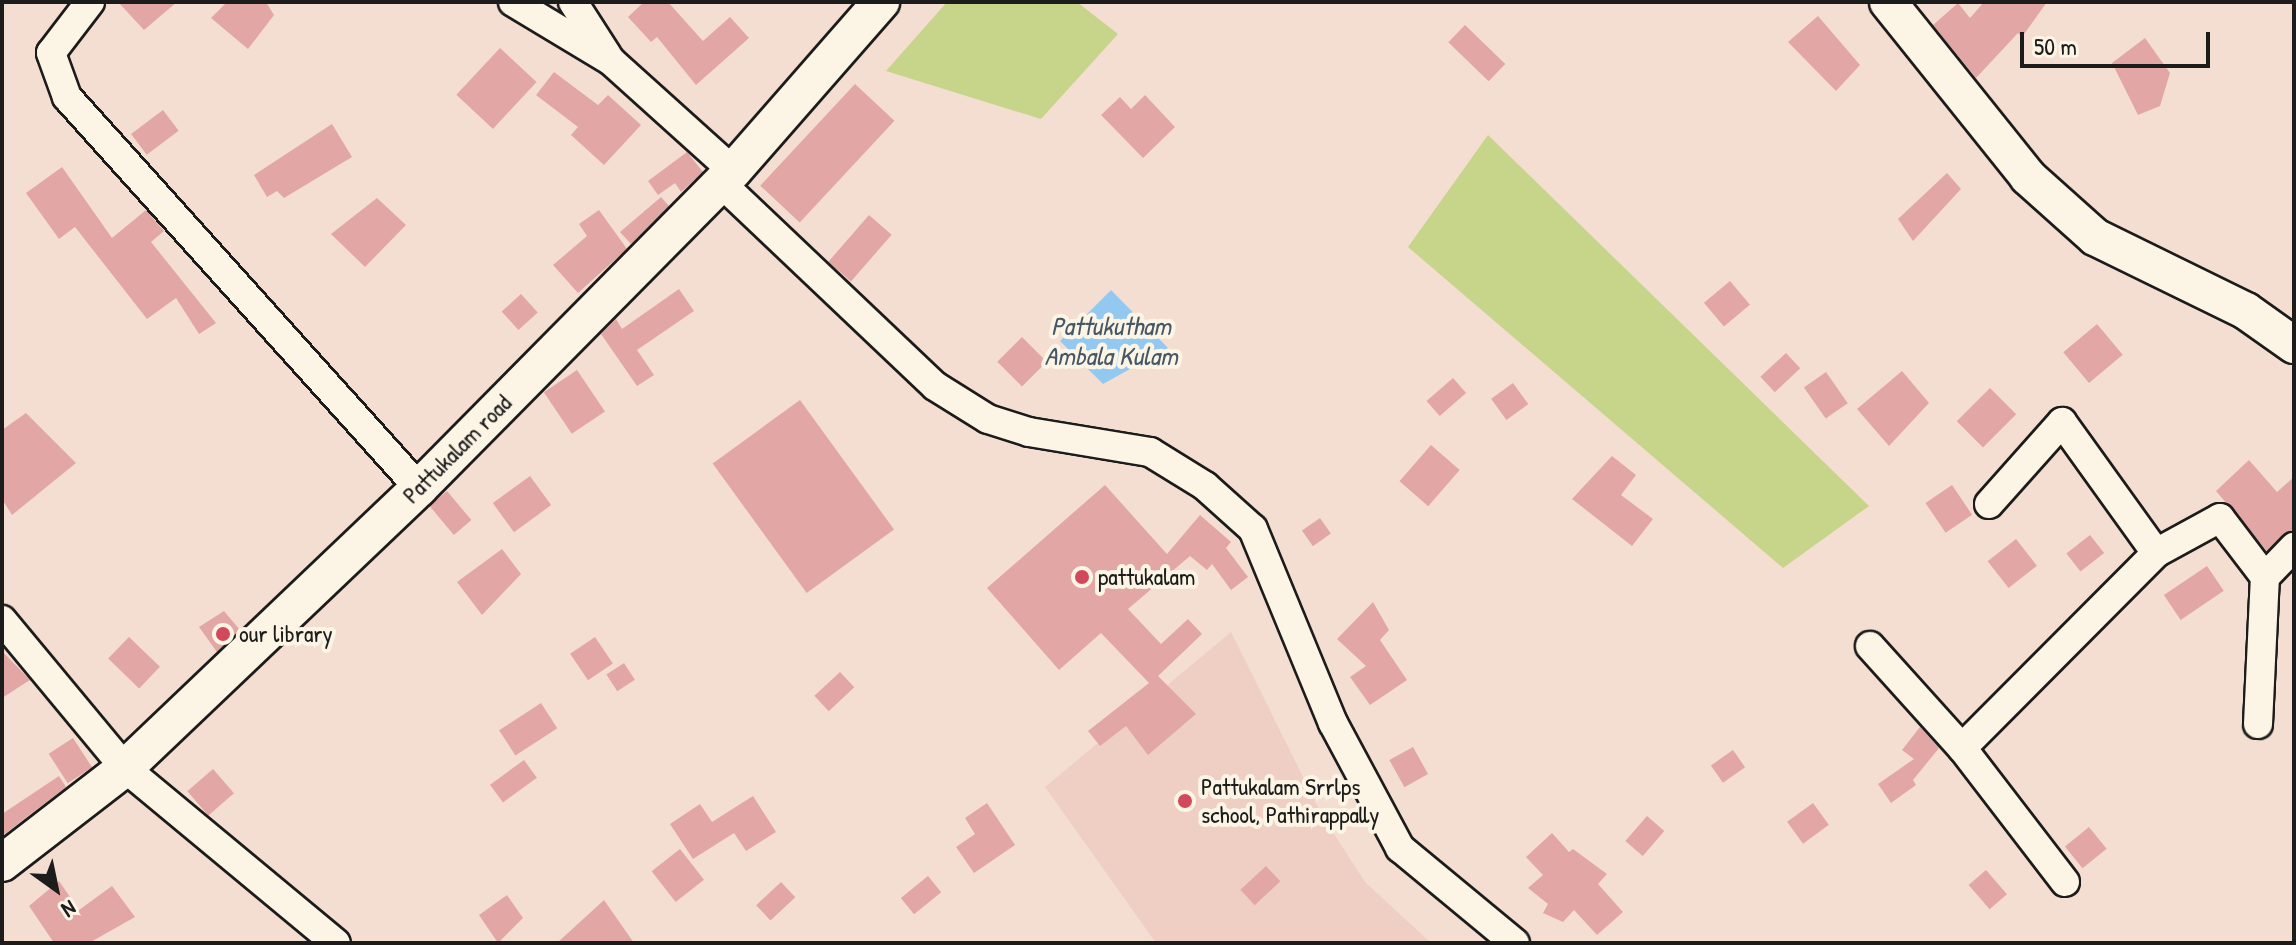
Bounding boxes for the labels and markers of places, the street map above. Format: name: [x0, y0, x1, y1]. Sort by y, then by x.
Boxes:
place label: pattukalam: [1098, 563, 1195, 591]
marker: pattukalam: [1073, 568, 1091, 586]
place label: our library: [239, 620, 333, 648]
marker: our library: [214, 625, 232, 643]
place label: Pattukalam Srrlps school, Pathirappally: [1201, 773, 1379, 829]
marker: Pattukalam Srrlps school, Pathirappally: [1176, 792, 1194, 810]

